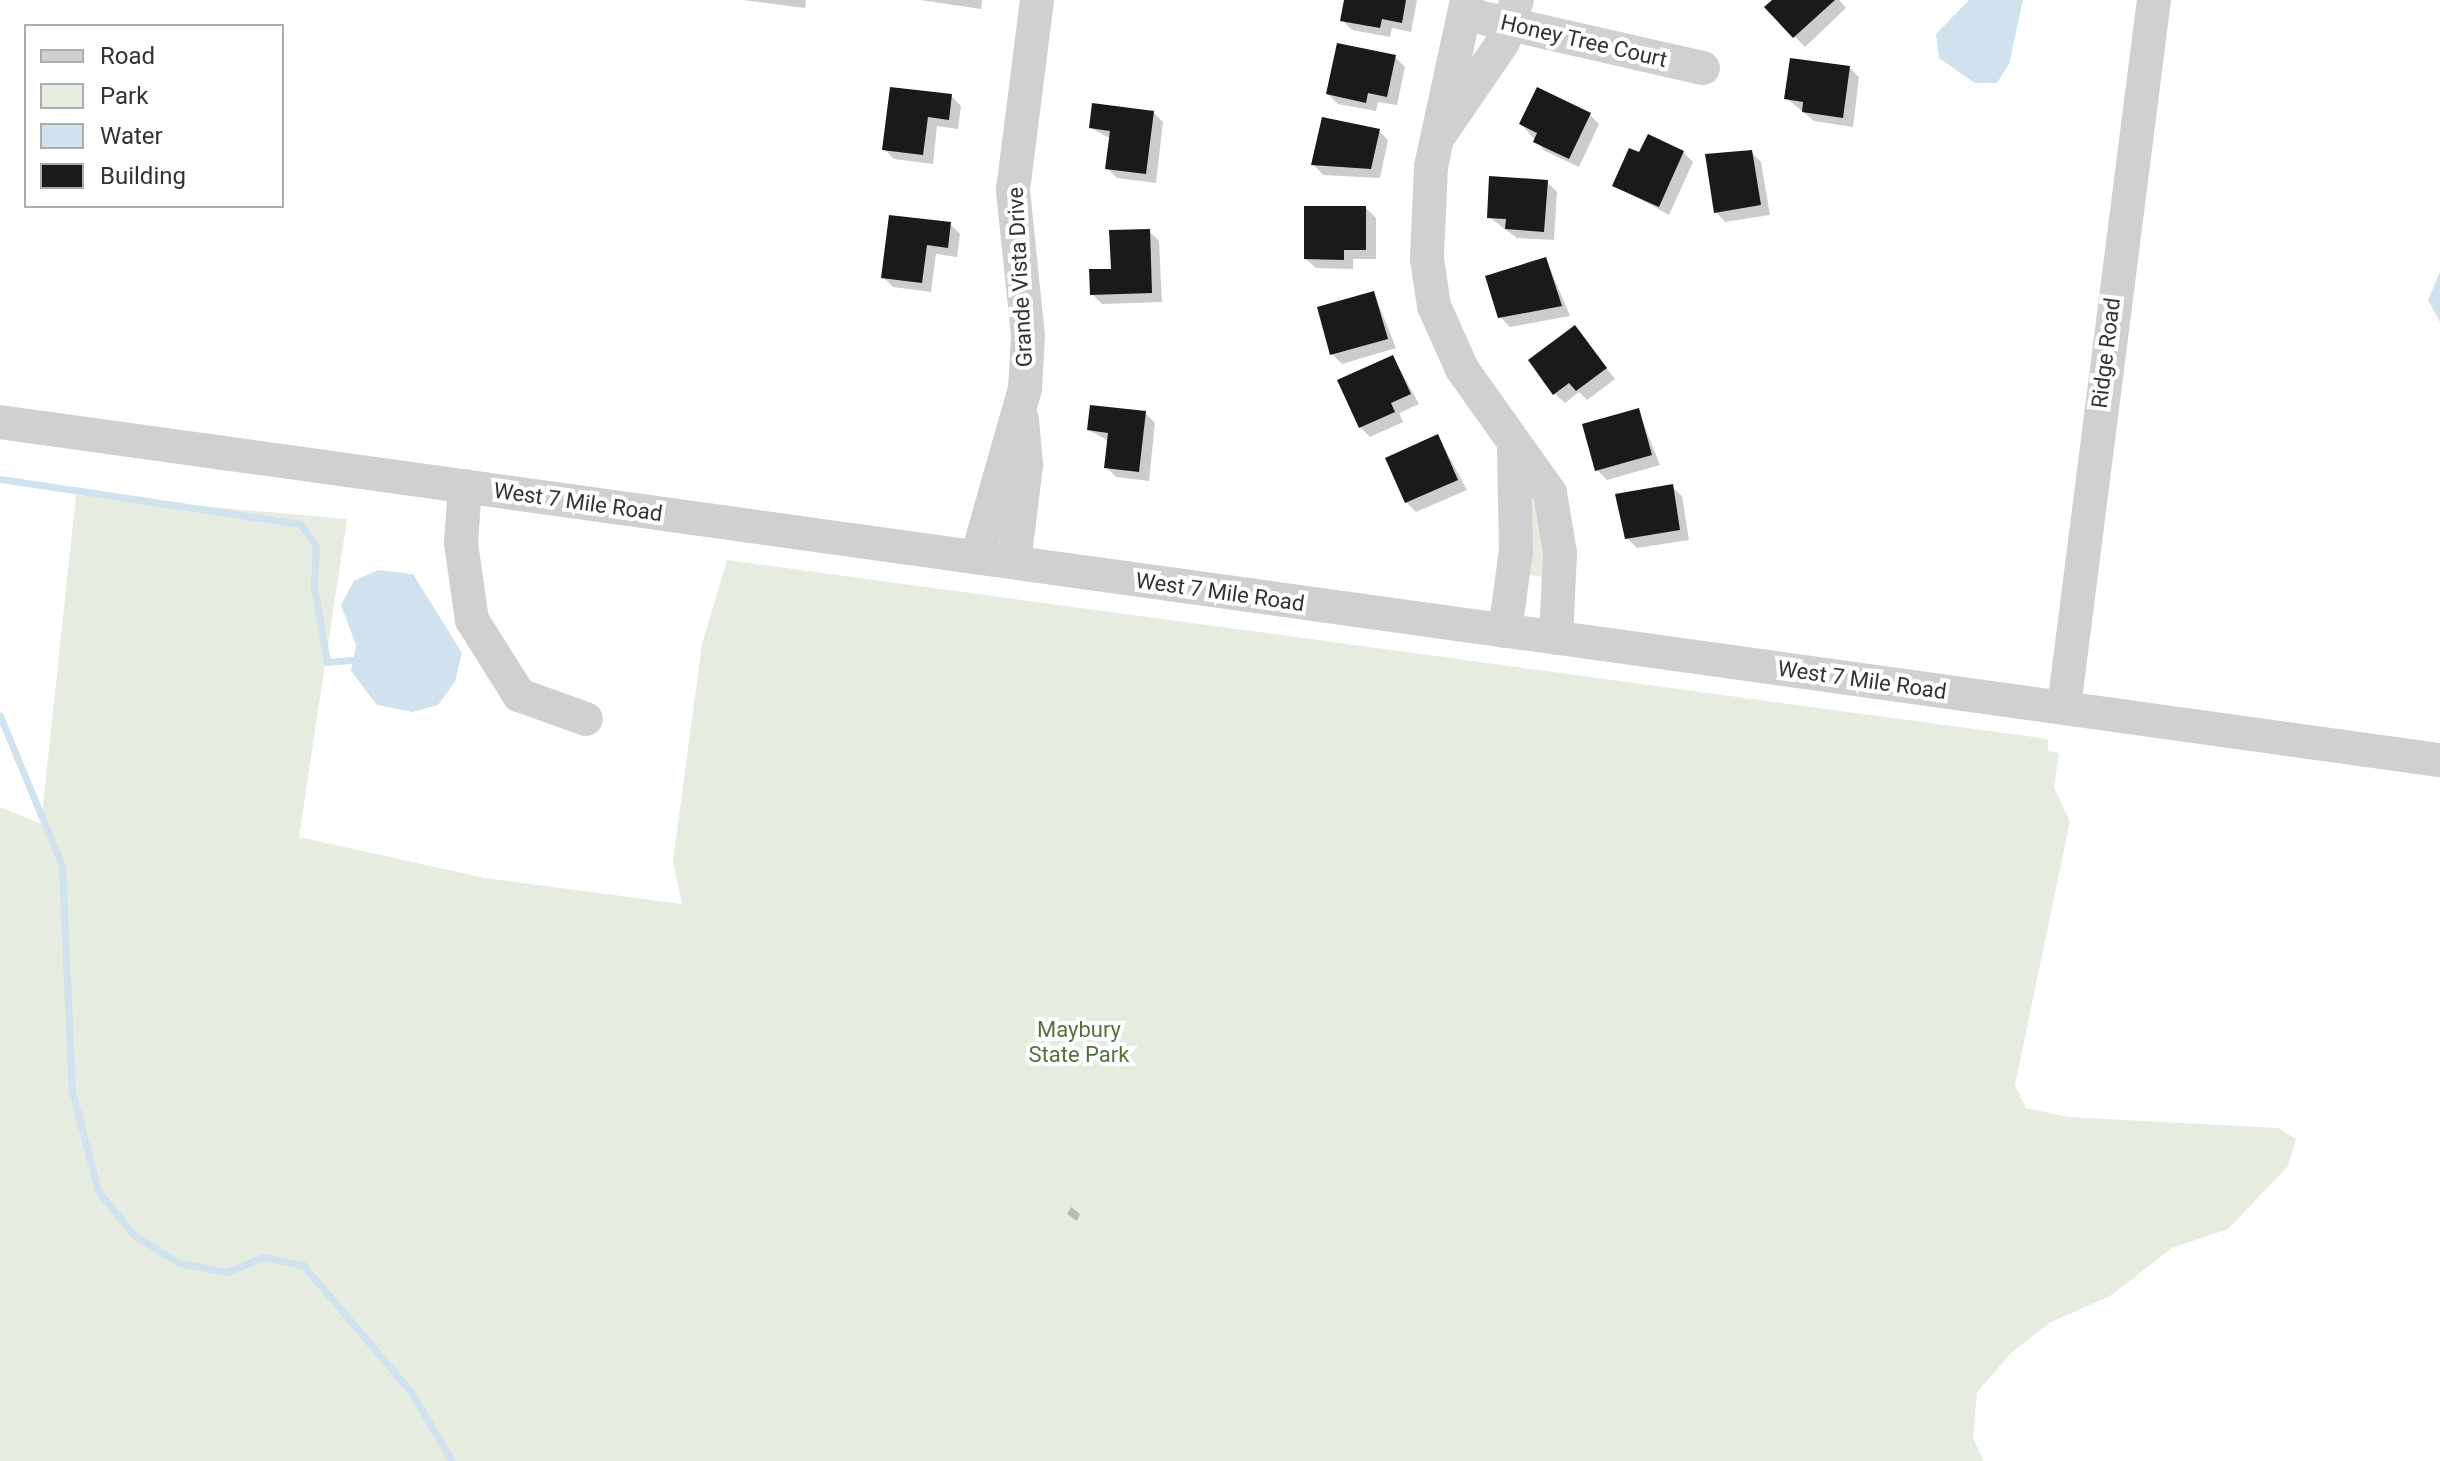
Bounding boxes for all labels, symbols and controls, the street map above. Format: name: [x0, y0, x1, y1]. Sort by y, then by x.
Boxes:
street label: Honey Tree Court: [1498, 9, 1670, 73]
legend: [24, 24, 284, 208]
text: Road: [100, 42, 155, 70]
text: Park: [100, 82, 148, 110]
text: Water: [100, 122, 163, 150]
text: Building: [100, 162, 186, 190]
street label: Grande Vista Drive: [1002, 186, 1038, 368]
street label: Ridge Road: [2086, 296, 2126, 410]
street label: West 7 Mile Road: [492, 477, 664, 527]
street label: West 7 Mile Road: [1134, 567, 1306, 617]
street label: West 7 Mile Road: [1776, 655, 1948, 705]
park label: Maybury State Park: [1029, 1016, 1129, 1068]

